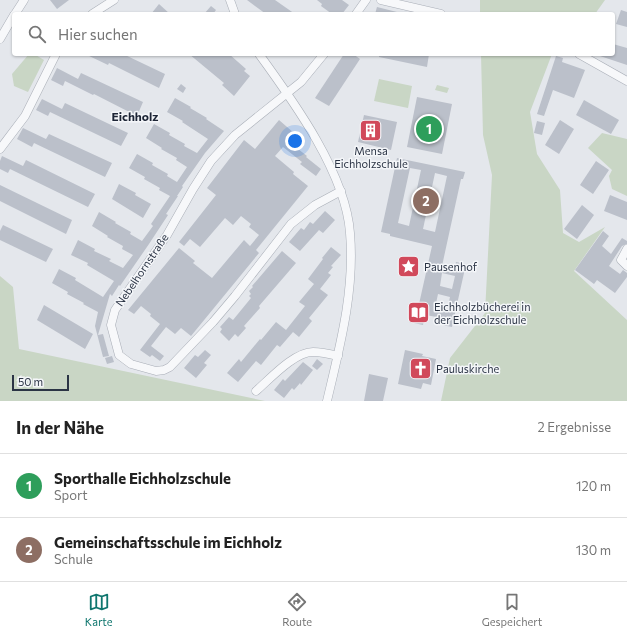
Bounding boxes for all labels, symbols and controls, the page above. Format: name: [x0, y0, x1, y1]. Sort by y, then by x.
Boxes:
search box: [12, 12, 615, 56]
icon: search: [26, 23, 48, 45]
text: Hier suchen: [58, 25, 138, 43]
district label: Eichholz: [112, 109, 158, 123]
pin: 1: [416, 114, 442, 144]
building icon: Mensa Eichholzschule: [358, 118, 384, 144]
your location: [285, 131, 305, 151]
place label: Mensa Eichholzschule: [334, 144, 408, 170]
pin: 2: [413, 186, 439, 216]
street label: Nebelhornstraße: [112, 231, 171, 308]
place icon: Pausenhof: [396, 254, 422, 280]
place label: Pausenhof: [424, 260, 478, 273]
library icon: Eichholzbücherei in der Eichholzschule: [405, 300, 431, 326]
place label: Eichholzbücherei in der Eichholzschule: [434, 300, 531, 326]
church icon: Pauluskirche: [407, 356, 433, 382]
place label: Pauluskirche: [436, 362, 499, 375]
scale bar: [12, 373, 69, 392]
text: 50 m: [18, 375, 43, 388]
text: In der Nähe: [16, 417, 104, 438]
text: 2 Ergebnisse: [537, 419, 611, 435]
text: Sporthalle Eichholzschule: [54, 469, 231, 487]
text: 1: [26, 478, 32, 494]
text: 120 m: [576, 478, 611, 494]
text: Sport: [54, 487, 88, 503]
text: Gemeinschaftsschule im Eichholz: [54, 533, 282, 551]
text: 2: [25, 542, 33, 558]
text: 130 m: [576, 542, 611, 558]
text: Schule: [54, 551, 93, 567]
tab: Karte: [85, 591, 113, 628]
tab: Route: [282, 591, 312, 628]
tab: Gespeichert: [482, 591, 542, 628]

